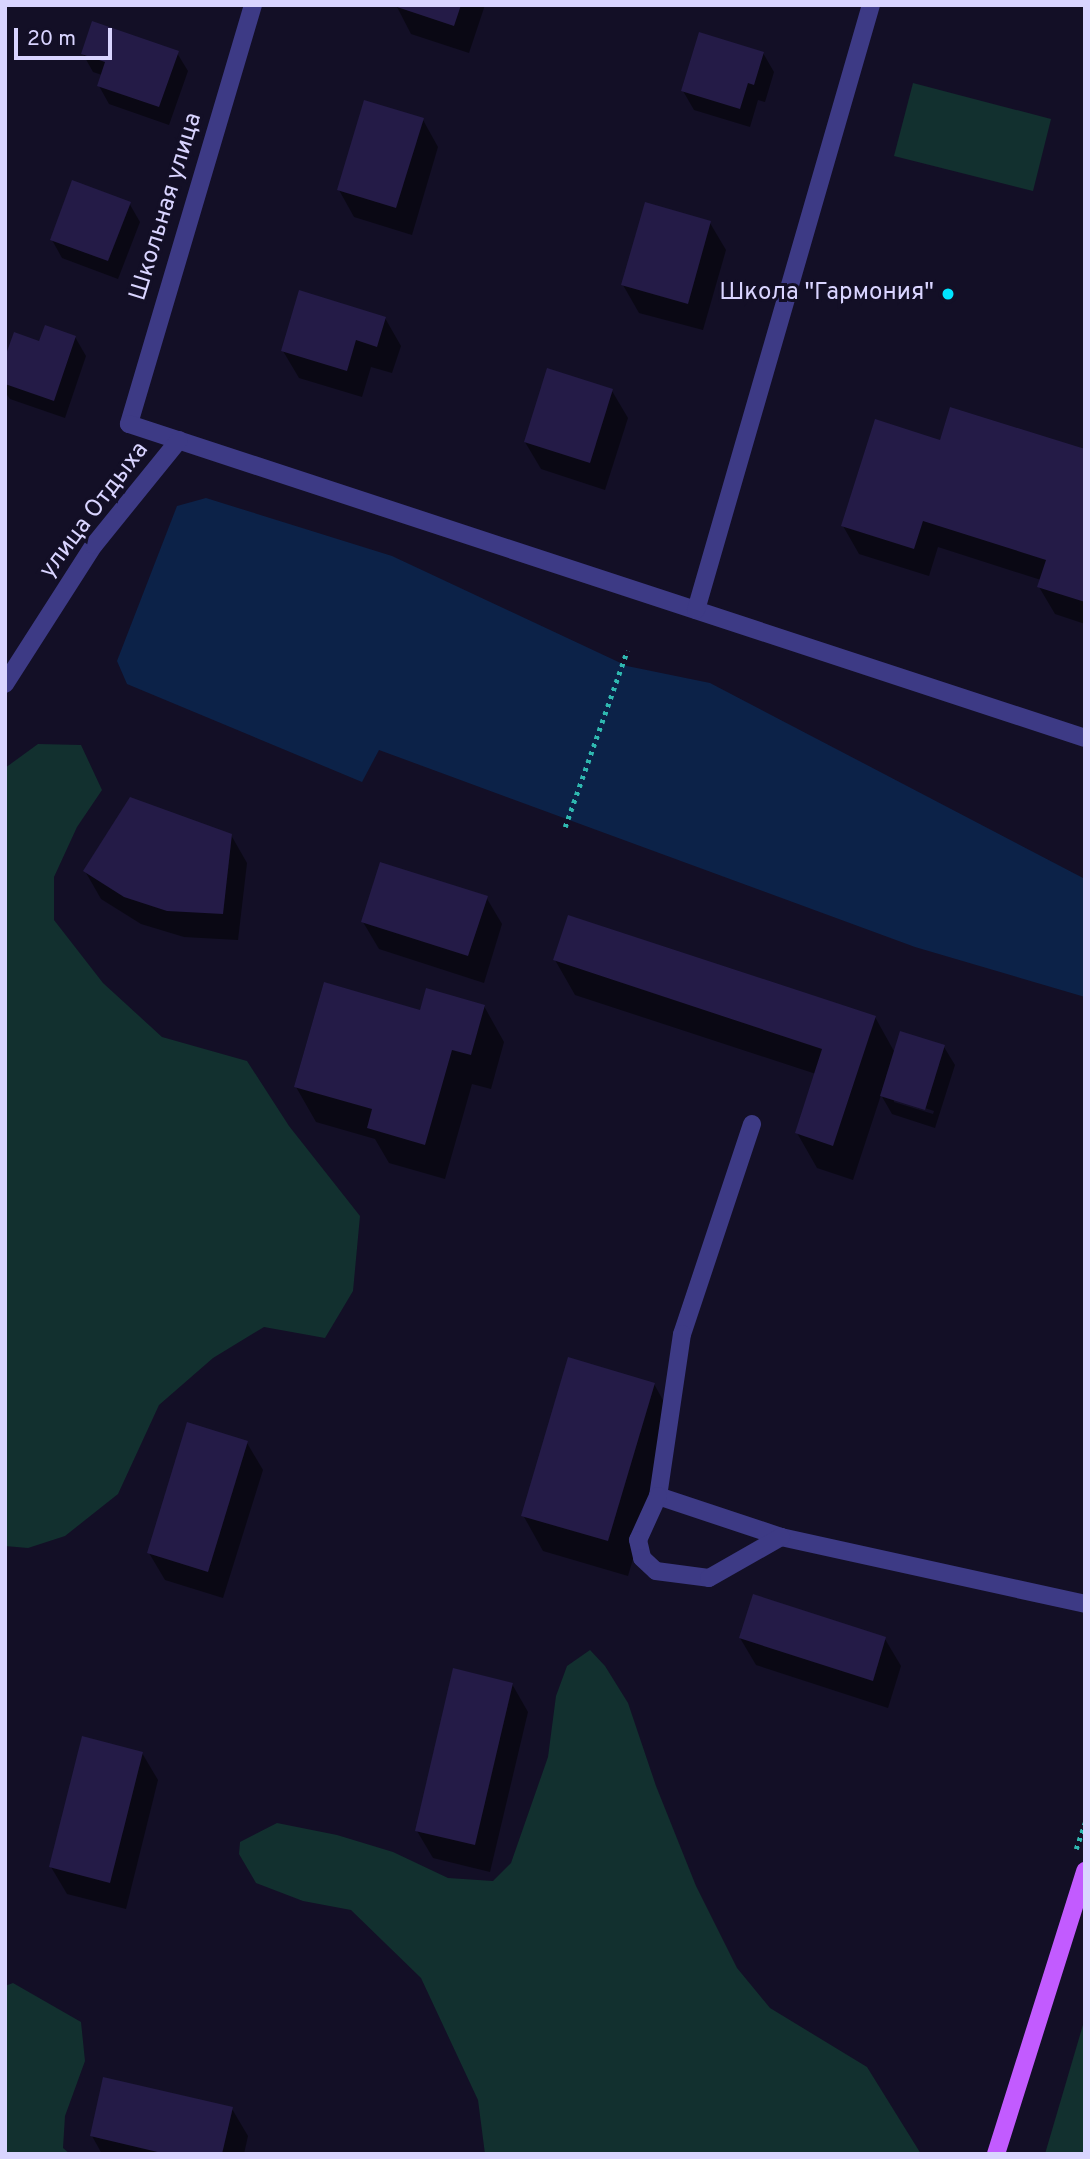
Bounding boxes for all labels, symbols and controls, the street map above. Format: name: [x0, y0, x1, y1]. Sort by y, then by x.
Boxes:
scale bar: [18, 14, 116, 58]
text: 20 m: [27, 26, 76, 53]
street label: Школьная улица: [125, 110, 209, 304]
place label: Школа "Гармония": [719, 280, 934, 308]
marker: Школа "Гармония": [940, 286, 956, 302]
street label: улица Отдыха: [34, 437, 156, 585]

